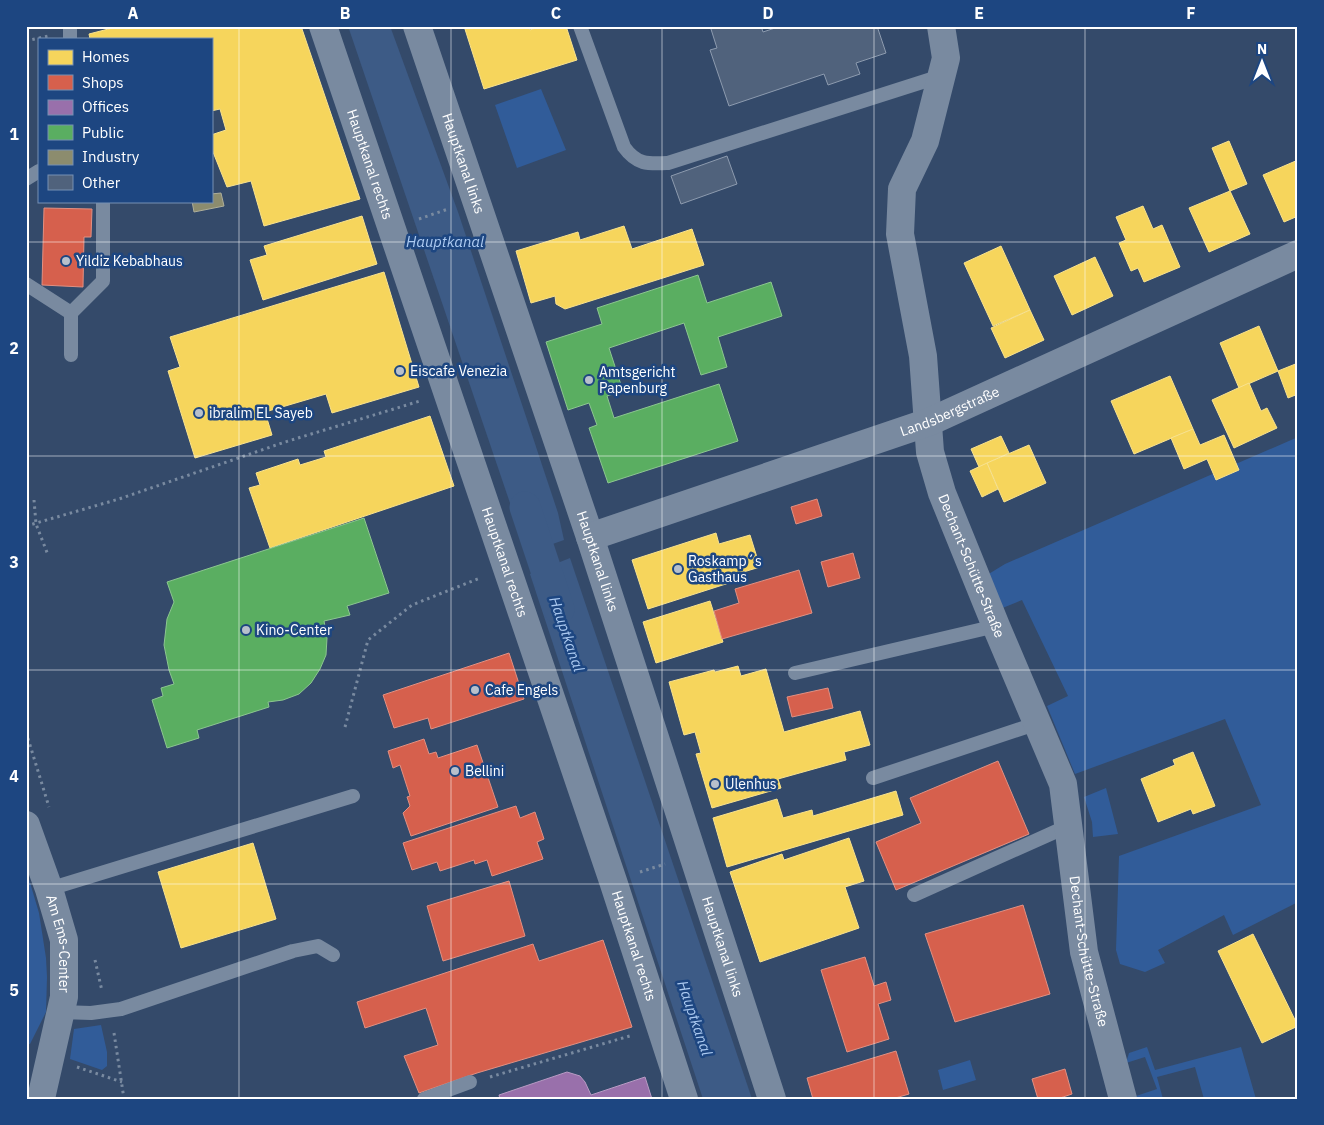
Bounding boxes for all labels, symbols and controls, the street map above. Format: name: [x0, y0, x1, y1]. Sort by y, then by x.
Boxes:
text: A: [128, 3, 139, 23]
text: B: [340, 3, 351, 23]
text: C: [551, 3, 561, 23]
text: D: [762, 3, 774, 23]
text: E: [974, 3, 984, 23]
text: F: [1186, 3, 1196, 23]
legend: [38, 38, 212, 202]
north arrow: [1236, 38, 1286, 88]
text: N: [1257, 40, 1267, 58]
text: Homes: [82, 47, 130, 66]
text: Shops: [82, 73, 124, 92]
text: Offices: [82, 97, 129, 116]
street label: Hauptkanal rechts: [343, 107, 397, 222]
street label: Hauptkanal links: [438, 111, 489, 216]
text: Public: [82, 123, 124, 142]
text: 1: [9, 124, 19, 144]
text: Industry: [82, 147, 140, 166]
text: Other: [82, 173, 121, 192]
water label: Hauptkanal: [406, 232, 484, 251]
place label: Yildiz Kebabhaus: [76, 252, 183, 270]
marker: Yildiz Kebabhaus: [60, 255, 72, 267]
text: 2: [9, 338, 19, 358]
place label: Eiscafe Venezia: [410, 362, 508, 380]
place label: Amtsgericht Papenburg: [599, 363, 675, 397]
marker: Eiscafe Venezia: [394, 365, 406, 377]
marker: Amtsgericht Papenburg: [583, 374, 595, 386]
street label: Landsbergstraße: [898, 382, 1002, 440]
place label: ibralim EL Sayeb: [209, 404, 313, 422]
marker: ibralim EL Sayeb: [193, 407, 205, 419]
street label: Dechant-Schütte-Straße: [934, 491, 1009, 641]
street label: Hauptkanal rechts: [478, 505, 532, 620]
street label: Hauptkanal links: [573, 509, 623, 614]
text: 3: [9, 552, 19, 572]
place label: Roskamp´s Gasthaus: [688, 552, 762, 586]
marker: Roskamp´s Gasthaus: [672, 563, 684, 575]
water label: Hauptkanal: [545, 594, 589, 674]
place label: Kino-Center: [256, 621, 332, 639]
marker: Kino-Center: [240, 624, 252, 636]
place label: Cafe Engels: [485, 681, 559, 699]
marker: Cafe Engels: [469, 684, 481, 696]
place label: Bellini: [465, 762, 504, 780]
marker: Bellini: [449, 765, 461, 777]
text: 4: [9, 766, 19, 786]
place label: Ulenhus: [725, 775, 777, 793]
marker: Ulenhus: [709, 778, 721, 790]
street label: Dechant-Schütte-Straße: [1066, 875, 1113, 1029]
street label: Hauptkanal rechts: [608, 888, 661, 1004]
street label: Am Ems-Center: [42, 892, 73, 993]
street label: Hauptkanal links: [698, 894, 747, 999]
water label: Hauptkanal: [673, 978, 717, 1058]
text: 5: [9, 980, 19, 1000]

